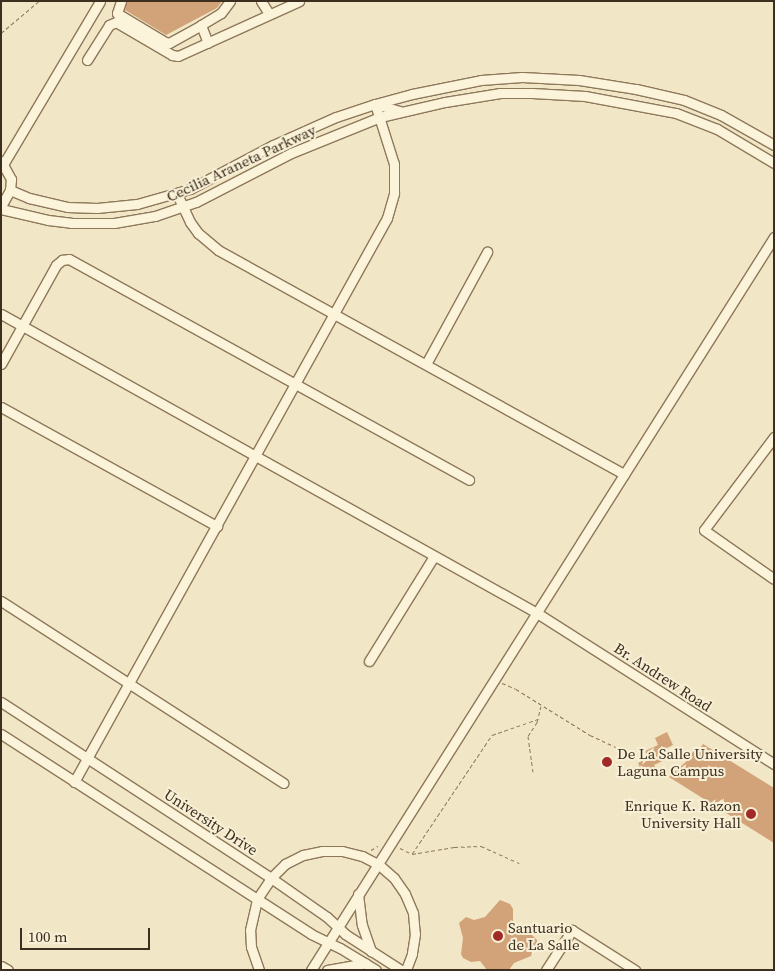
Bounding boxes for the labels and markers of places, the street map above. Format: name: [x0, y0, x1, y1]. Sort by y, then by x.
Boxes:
place label: De La Salle University Laguna Campus: [617, 744, 763, 779]
marker: De La Salle University Laguna Campus: [601, 756, 613, 768]
place label: Enrique K. Razon University Hall: [624, 796, 741, 831]
marker: Enrique K. Razon University Hall: [745, 808, 757, 820]
place label: Santuario de La Salle: [508, 918, 580, 953]
marker: Santuario de La Salle: [492, 930, 504, 942]

